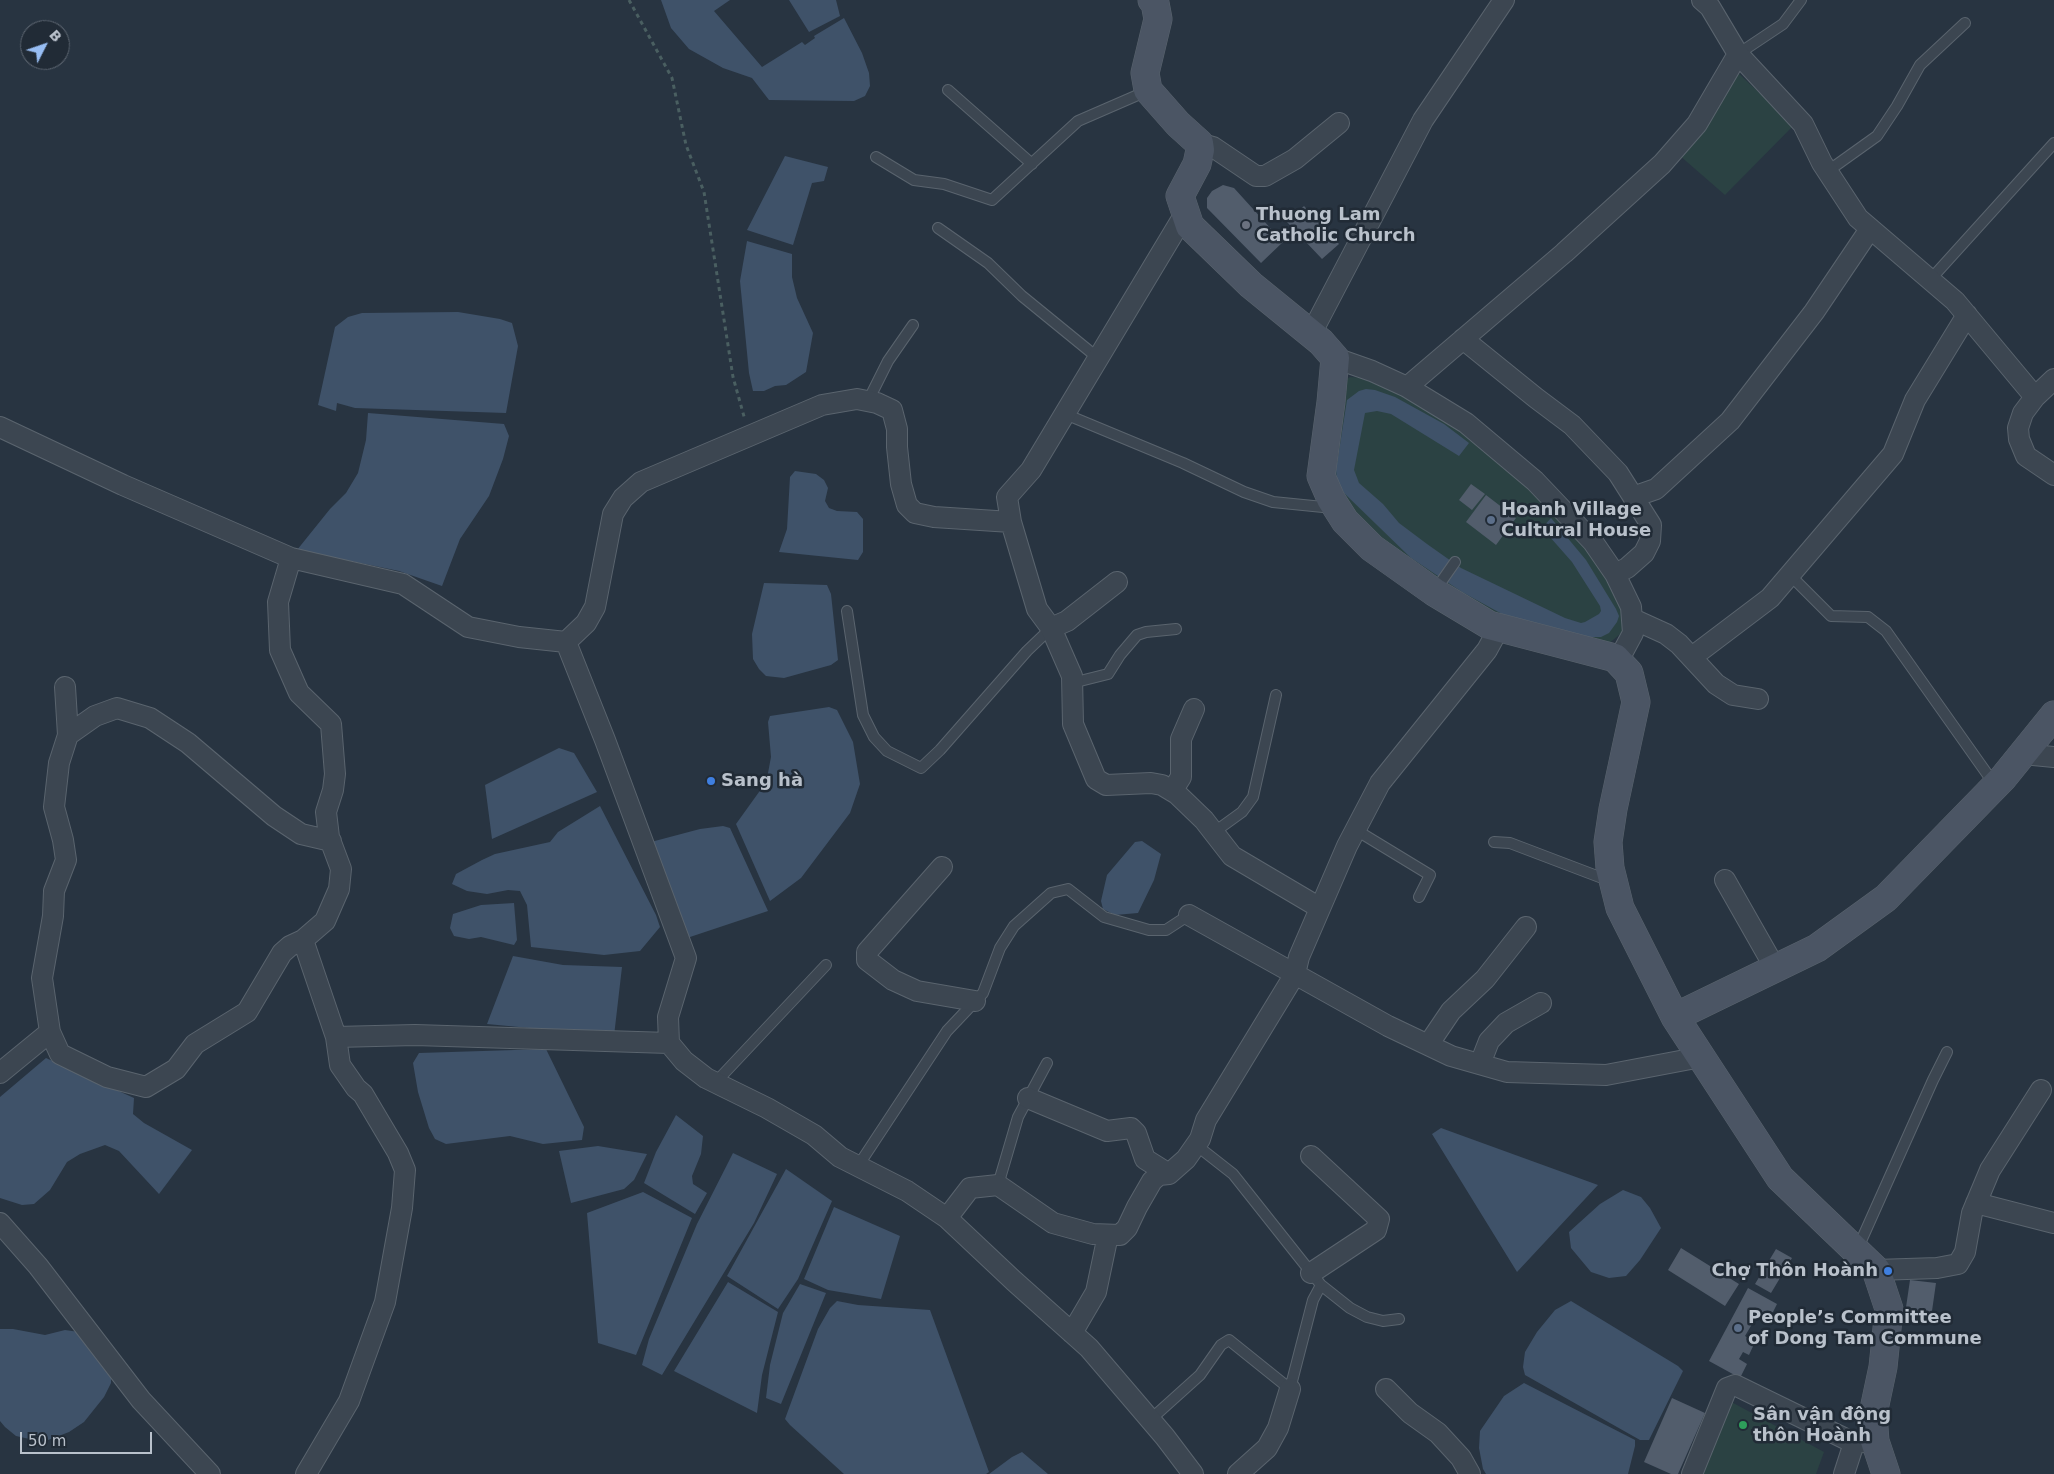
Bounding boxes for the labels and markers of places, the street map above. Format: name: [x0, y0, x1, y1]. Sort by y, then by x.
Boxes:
place label: Thuong Lam Catholic Church: [1256, 204, 1416, 246]
marker: Thuong Lam Catholic Church: [1240, 219, 1252, 231]
place label: Hoanh Village Cultural House: [1501, 499, 1651, 542]
marker: Hoanh Village Cultural House: [1485, 514, 1497, 526]
place label: Sang hà: [721, 770, 803, 792]
marker: Sang hà: [705, 775, 717, 787]
place label: Chợ Thôn Hoành: [1712, 1260, 1878, 1282]
marker: Chợ Thôn Hoành: [1882, 1265, 1894, 1277]
place label: People’s Committee of Dong Tam Commune: [1748, 1307, 1982, 1350]
marker: People’s Committee of Dong Tam Commune: [1732, 1322, 1744, 1334]
place label: Sân vận động thôn Hoành: [1753, 1404, 1891, 1446]
marker: Sân vận động thôn Hoành: [1737, 1419, 1749, 1431]

